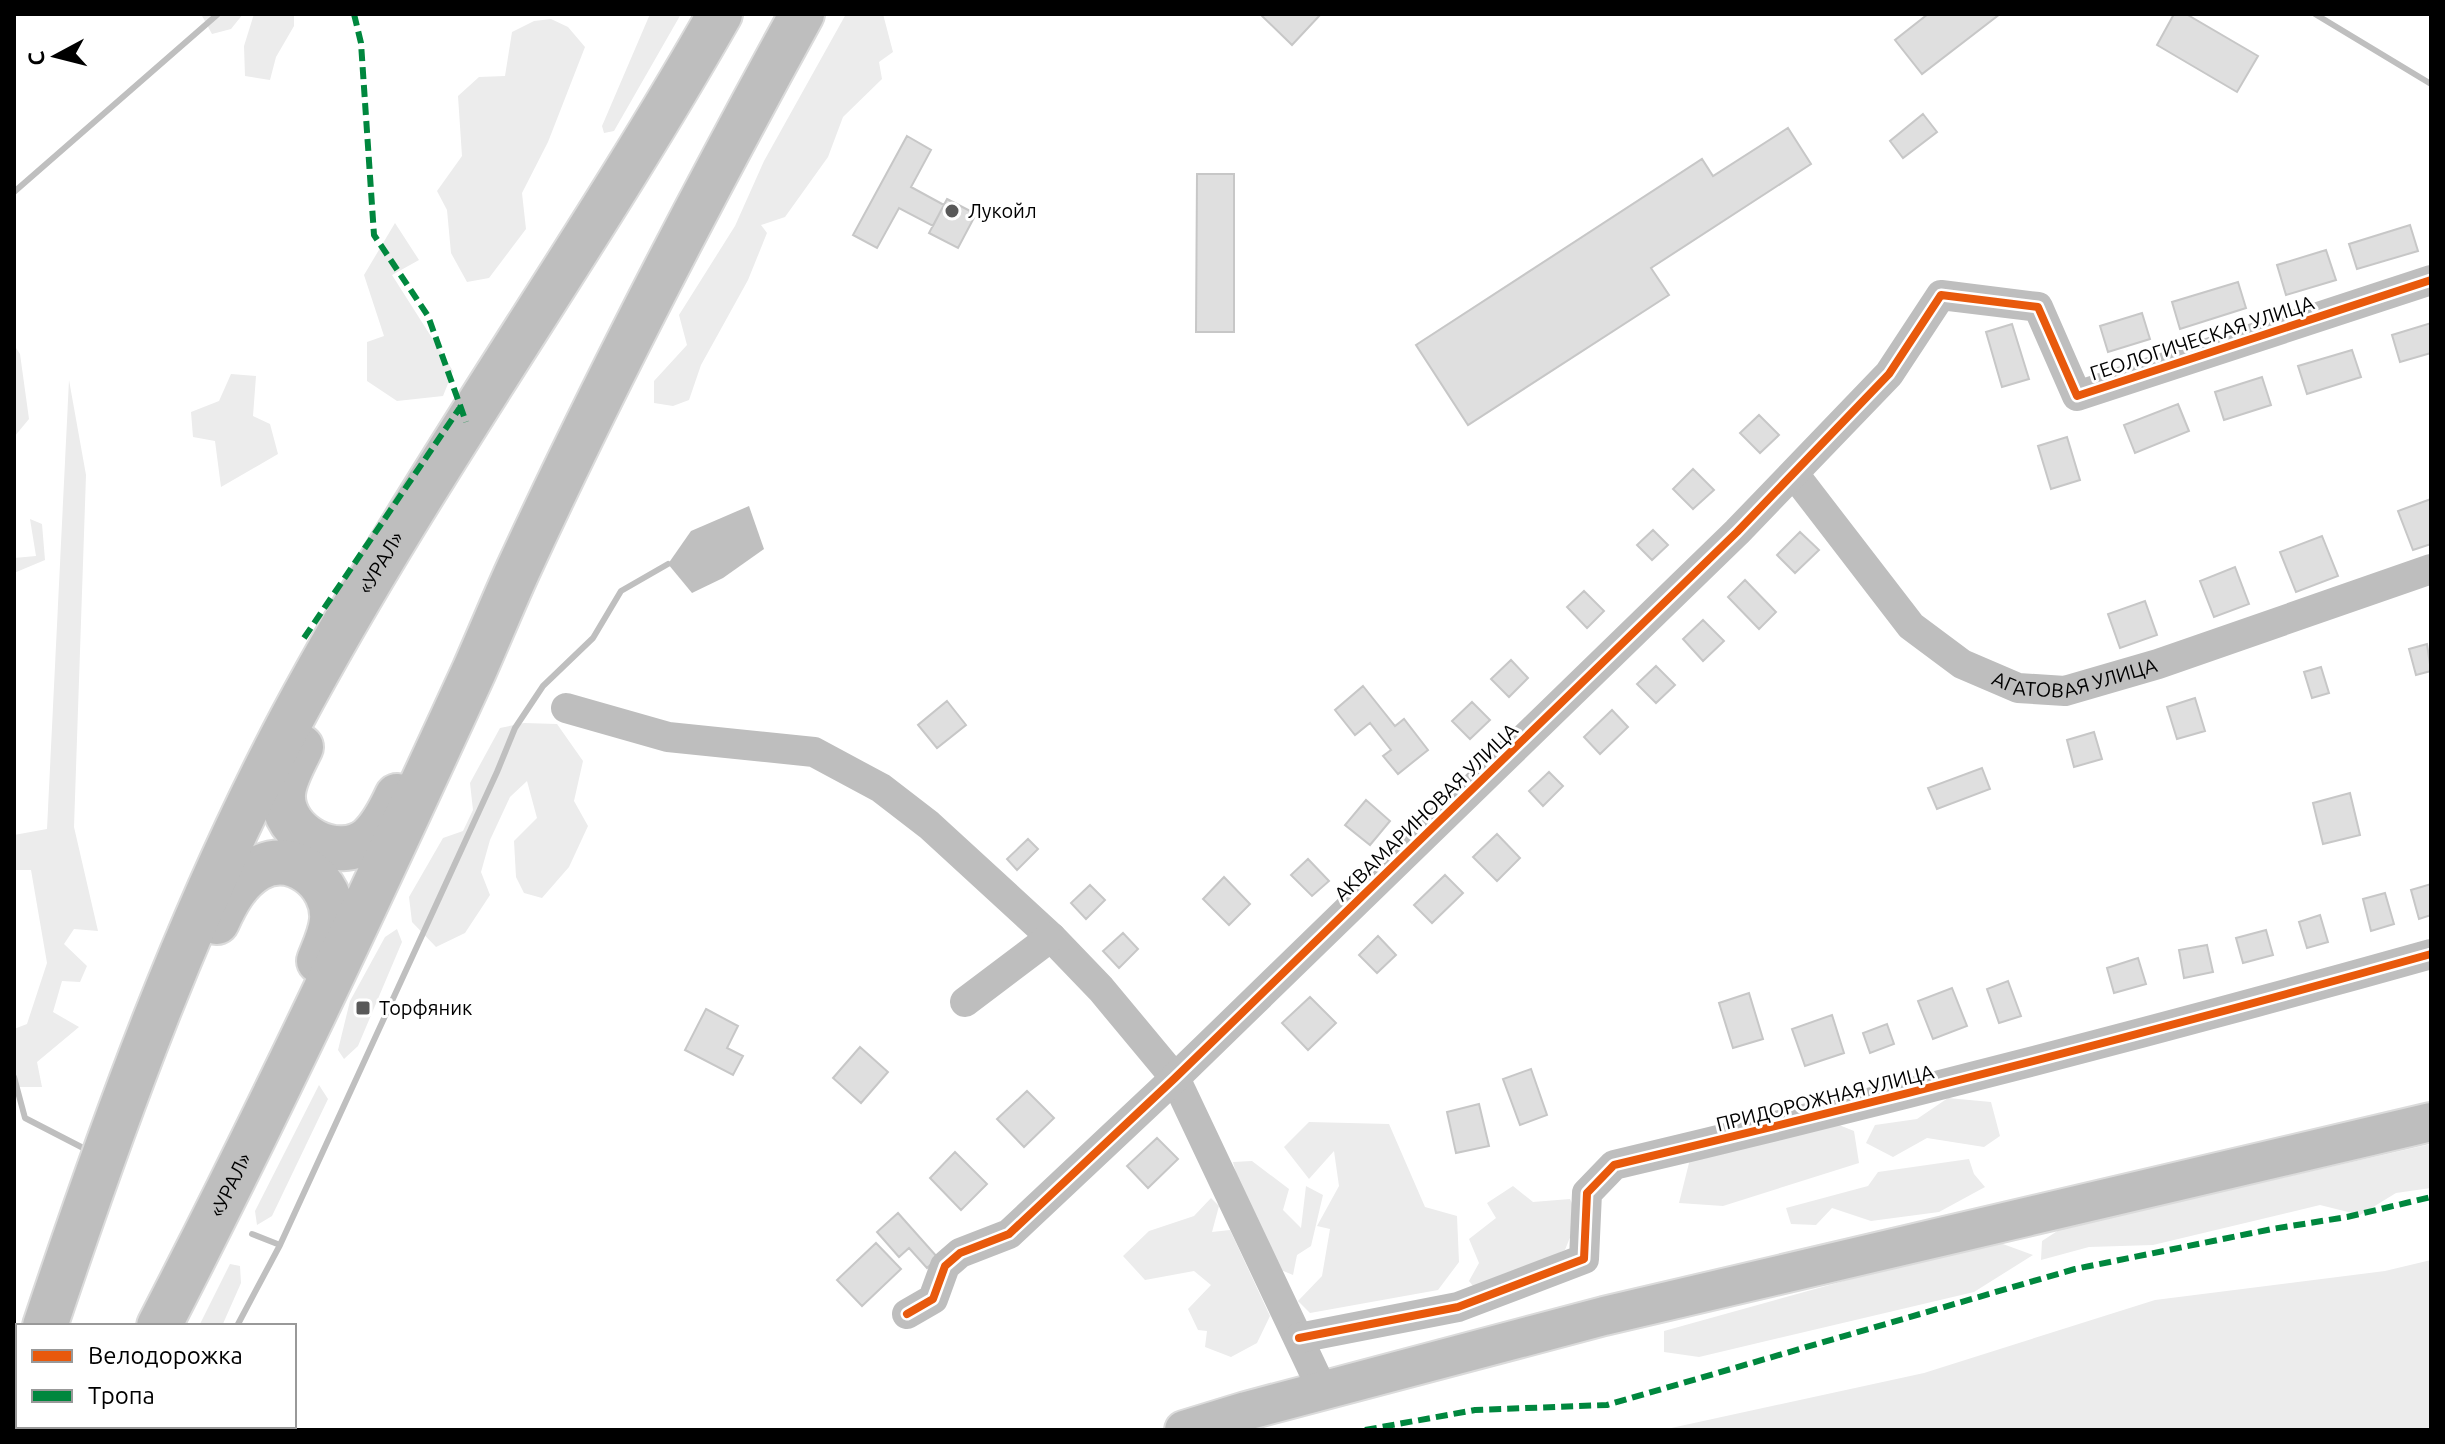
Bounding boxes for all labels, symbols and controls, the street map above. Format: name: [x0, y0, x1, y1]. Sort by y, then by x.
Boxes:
north arrow: [16, 16, 96, 96]
text: С: [22, 50, 49, 67]
place label: Лукойл: [968, 199, 1037, 222]
marker: Лукойл: [943, 202, 961, 220]
street label: ГЕОЛОГИЧЕСКАЯ УЛИЦА: [2087, 290, 2317, 385]
street label: «УРАЛ»: [353, 527, 408, 598]
street label: АГАТОВАЯ УЛИЦА: [1989, 653, 2159, 702]
street label: АКВАМАРИНОВАЯ УЛИЦА: [1329, 718, 1522, 905]
place label: Торфяник: [379, 996, 472, 1019]
marker: Торфяник: [354, 999, 372, 1017]
street label: ПРИДОРОЖНАЯ УЛИЦА: [1714, 1059, 1936, 1136]
street label: «УРАЛ»: [204, 1149, 255, 1221]
legend: [16, 1324, 296, 1428]
text: Велодорожка: [88, 1342, 243, 1369]
text: Тропа: [88, 1382, 155, 1409]

